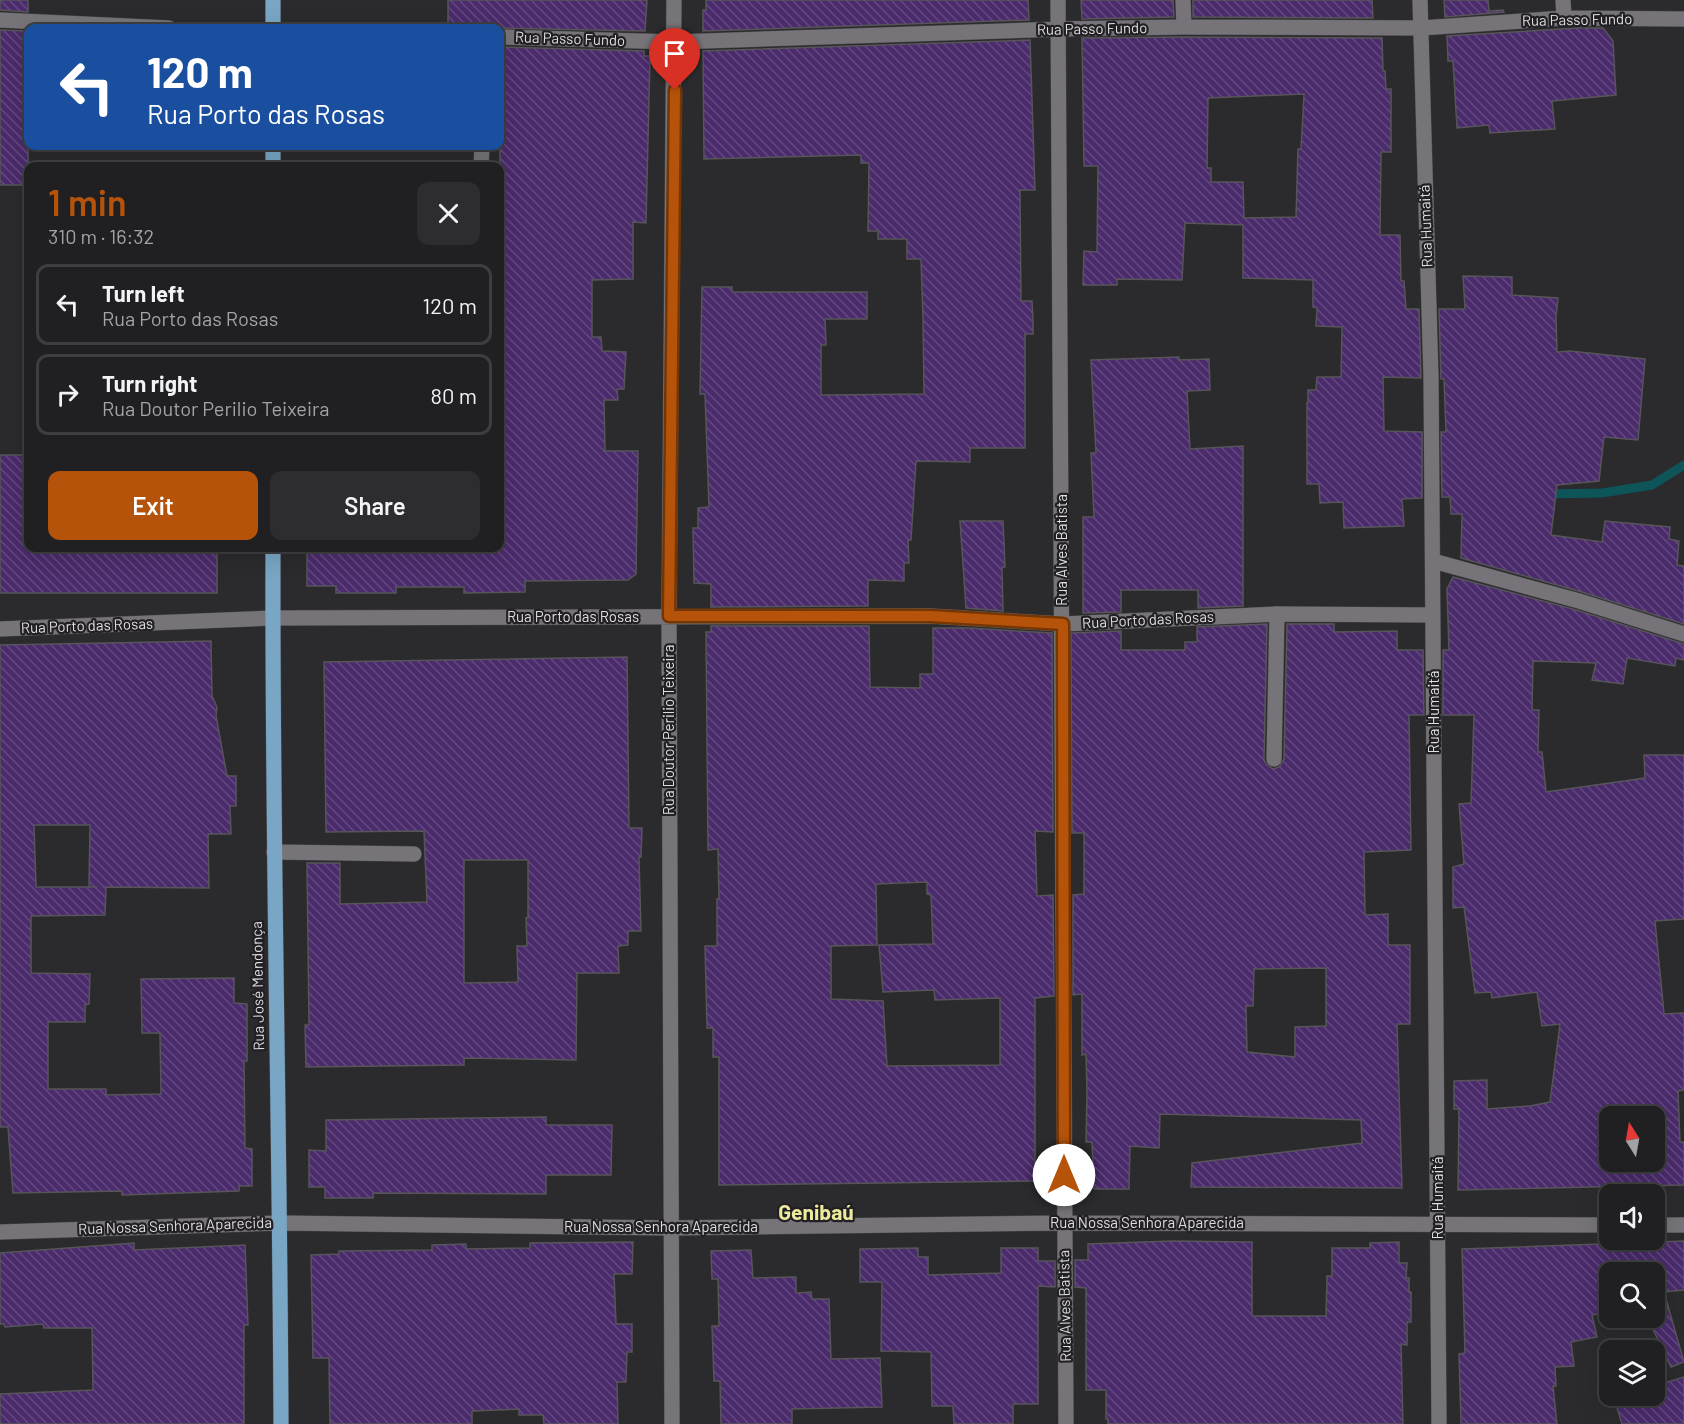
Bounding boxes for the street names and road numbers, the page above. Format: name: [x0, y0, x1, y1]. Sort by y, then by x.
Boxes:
street label: Rua Passo Fundo: [1522, 9, 1632, 29]
street label: Rua Passo Fundo: [1037, 18, 1147, 38]
street label: Rua Passo Fundo: [515, 27, 626, 49]
street label: Rua Humaitá: [1415, 184, 1435, 268]
street label: Rua Alves Batista: [1052, 494, 1070, 606]
street label: Rua Porto das Rosas: [507, 607, 639, 625]
street label: Rua Porto das Rosas: [1081, 607, 1214, 631]
street label: Rua Porto das Rosas: [21, 614, 153, 636]
street label: Rua Doutor Perilio Teixeira: [659, 645, 677, 815]
street label: Rua Humaitá: [1424, 671, 1442, 753]
street label: Rua José Mendonça: [247, 921, 267, 1051]
street label: Rua Humaitá: [1428, 1157, 1446, 1239]
street label: Rua Nossa Senhora Aparecida: [78, 1213, 272, 1237]
street label: Rua Nossa Senhora Aparecida: [1050, 1213, 1244, 1231]
street label: Rua Nossa Senhora Aparecida: [564, 1217, 758, 1235]
street label: Rua Alves Batista: [1054, 1250, 1074, 1362]

